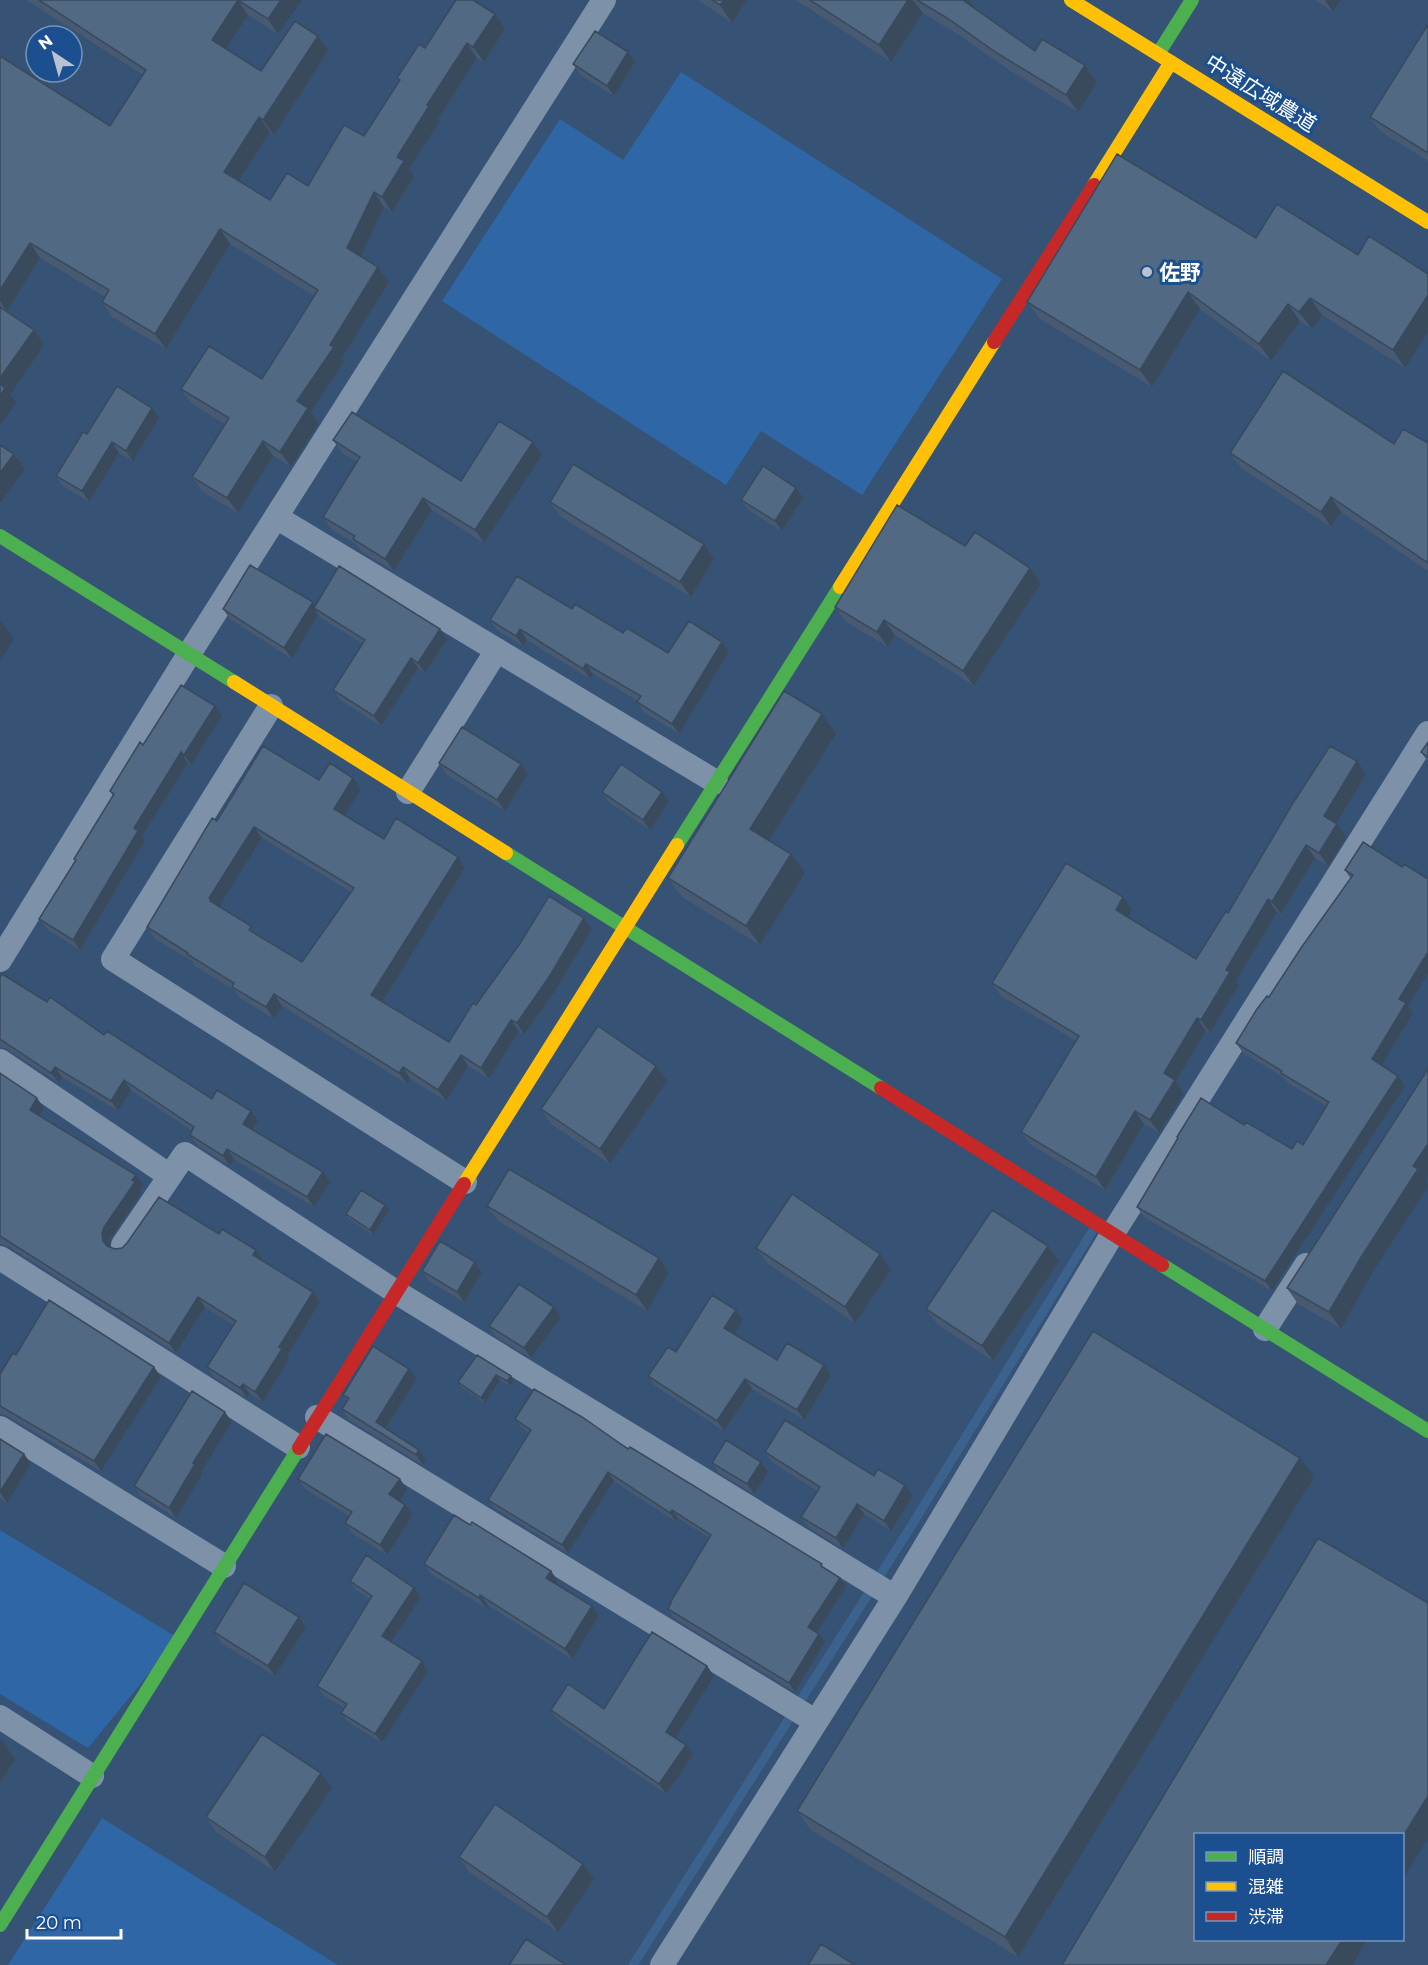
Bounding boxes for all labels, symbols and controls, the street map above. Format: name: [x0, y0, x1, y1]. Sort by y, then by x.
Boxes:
north arrow: [24, 24, 84, 84]
text: N: [35, 31, 56, 54]
street label: 中遠広域農道: [1201, 49, 1321, 137]
place label: 佐野: [1159, 260, 1201, 285]
marker: 佐野: [1140, 265, 1154, 279]
legend: [1194, 1833, 1404, 1941]
text: 順調: [1248, 1846, 1284, 1868]
text: 混雑: [1248, 1876, 1284, 1898]
scale bar: [27, 1902, 122, 1940]
text: 渋滞: [1248, 1906, 1284, 1928]
text: 20 m: [36, 1912, 82, 1934]

